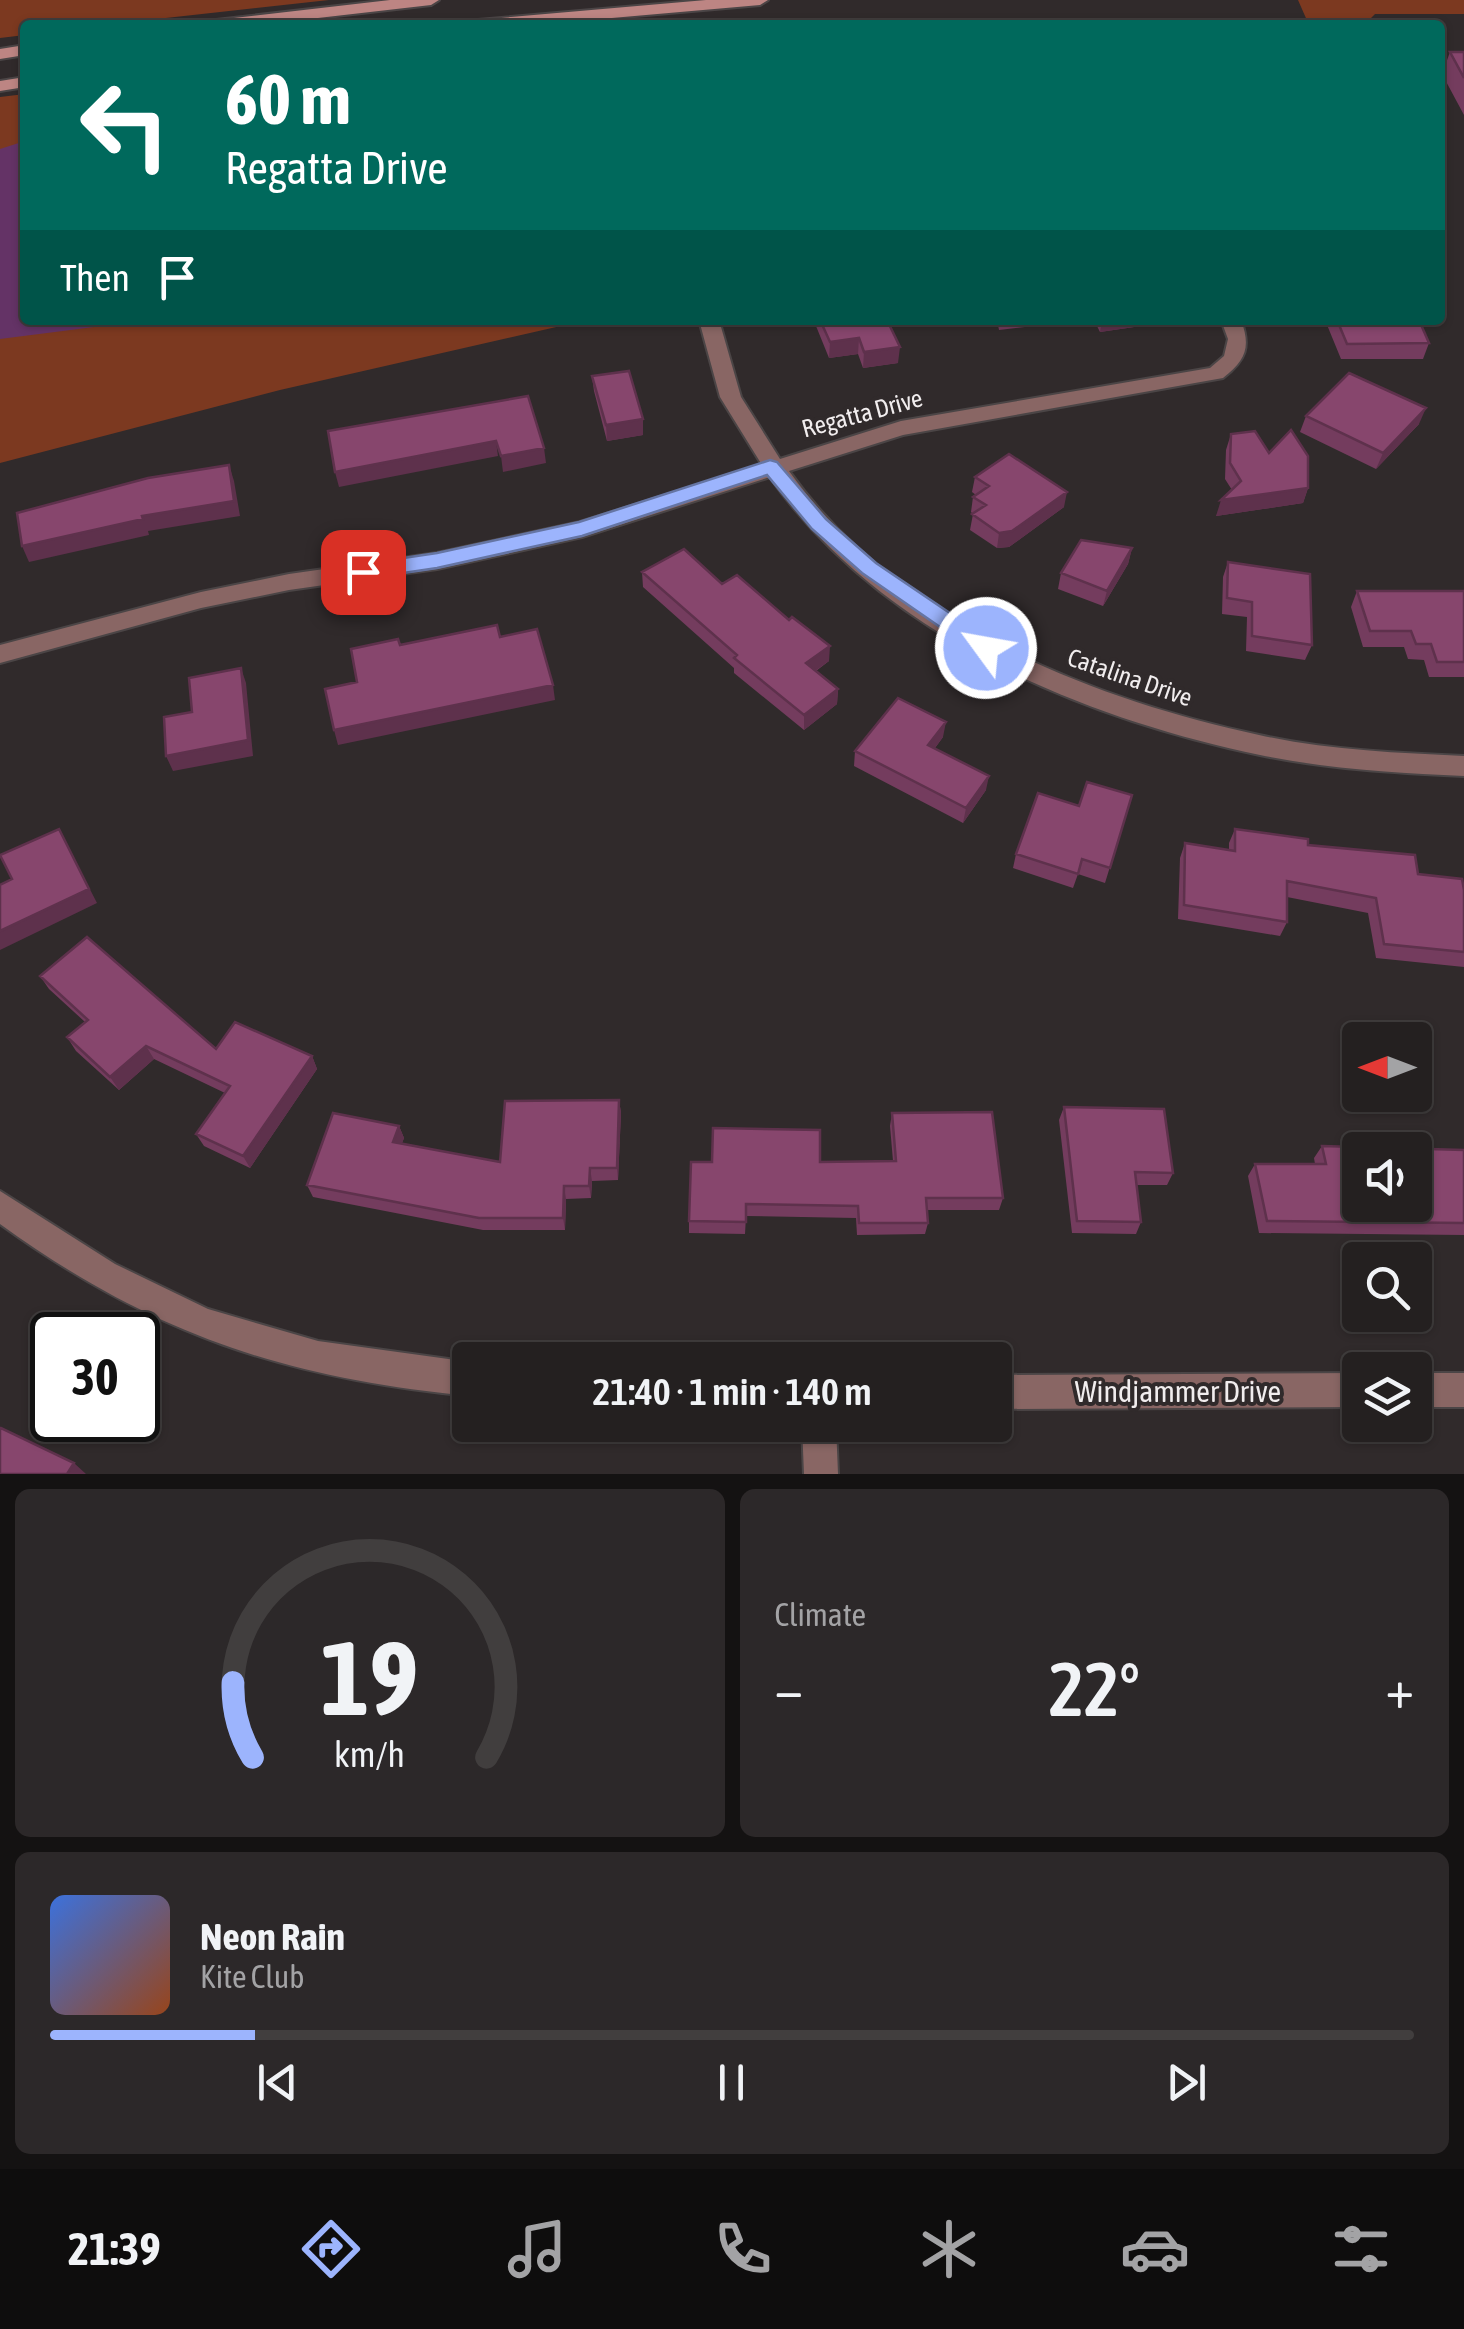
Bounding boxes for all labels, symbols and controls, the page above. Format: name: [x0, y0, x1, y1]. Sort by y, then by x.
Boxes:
text: 60 m: [225, 59, 351, 139]
icon: left: [60, 60, 190, 190]
text: Regatta Drive: [225, 142, 448, 194]
icon: arrive: [150, 250, 205, 305]
text: Then: [60, 256, 130, 299]
street label: Regatta Drive: [799, 383, 925, 443]
pin: [321, 530, 406, 615]
icon: arrive: [336, 545, 391, 600]
position arrow: [934, 596, 1038, 700]
street label: Catalina Drive: [1064, 643, 1196, 711]
north arrow: [1342, 1022, 1432, 1112]
map controls: [1342, 1022, 1432, 1442]
button: sound: [1342, 1132, 1432, 1222]
button: search: [1342, 1242, 1432, 1332]
speed limit sign: 30: [30, 1312, 160, 1442]
button: layers: [1342, 1352, 1432, 1442]
text: 21:40 · 1 min · 140 m: [592, 1370, 872, 1413]
street label: Windjammer Drive: [1075, 1374, 1281, 1408]
text: Climate: [775, 1596, 866, 1633]
text: 19: [321, 1618, 419, 1737]
text: 22°: [1049, 1646, 1140, 1732]
text: −: [775, 1657, 803, 1720]
text: +: [1385, 1657, 1414, 1720]
text: km/h: [334, 1734, 405, 1775]
text: Neon Rain: [200, 1915, 345, 1958]
text: Kite Club: [200, 1958, 304, 1995]
icon: previous: [250, 2055, 305, 2110]
icon: pause: [704, 2055, 759, 2110]
icon: next: [1159, 2055, 1214, 2110]
icon: directions: [296, 2214, 366, 2284]
icon: music: [502, 2214, 572, 2284]
icon: phone: [708, 2214, 778, 2284]
icon: climate: [914, 2214, 984, 2284]
icon: car: [1120, 2214, 1190, 2284]
icon: filters: [1326, 2214, 1396, 2284]
text: 21:39: [68, 2223, 161, 2275]

